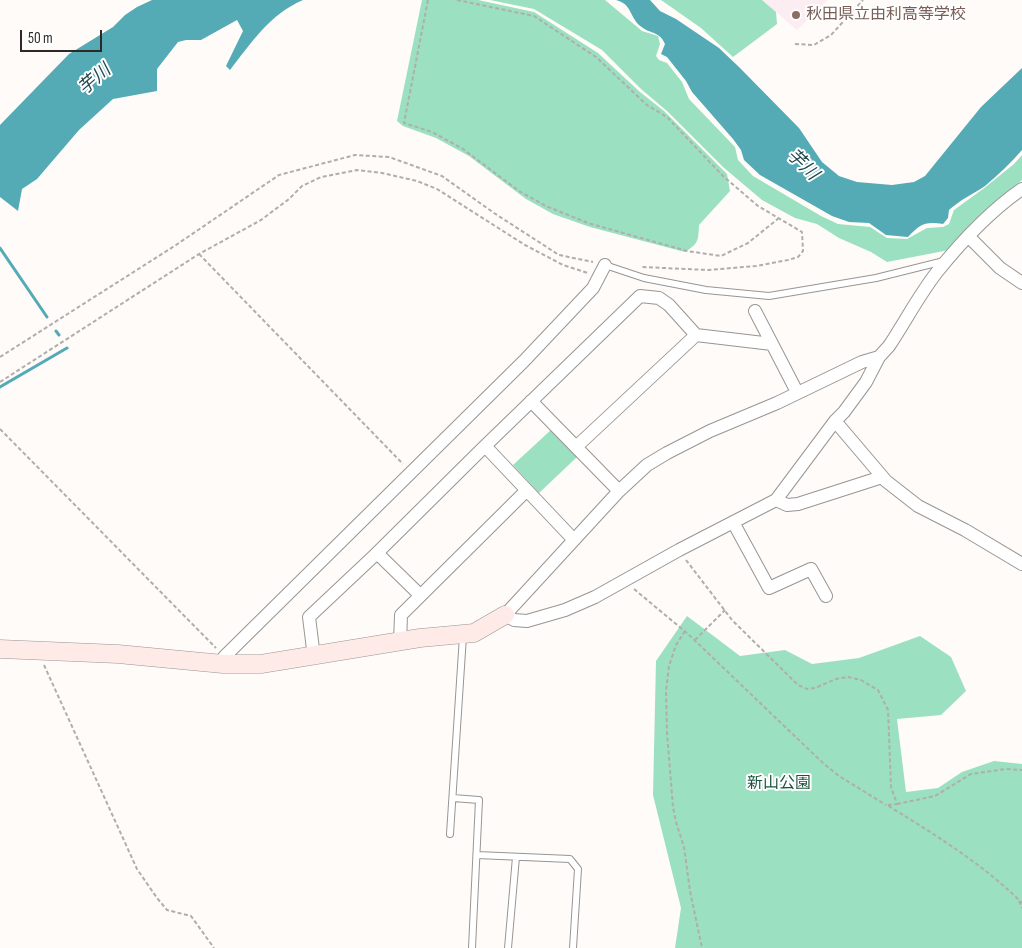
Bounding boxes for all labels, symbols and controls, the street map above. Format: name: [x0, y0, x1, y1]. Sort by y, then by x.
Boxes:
place label: 秋田県立由利高等学校: [806, 5, 966, 25]
marker: 秋田県立由利高等学校: [790, 9, 802, 21]
scale bar: [22, 20, 105, 52]
text: 50 m: [28, 29, 53, 48]
water label: 芋川: [74, 60, 116, 100]
water label: 芋川: [782, 145, 822, 185]
park label: 新山公園: [747, 774, 811, 794]

